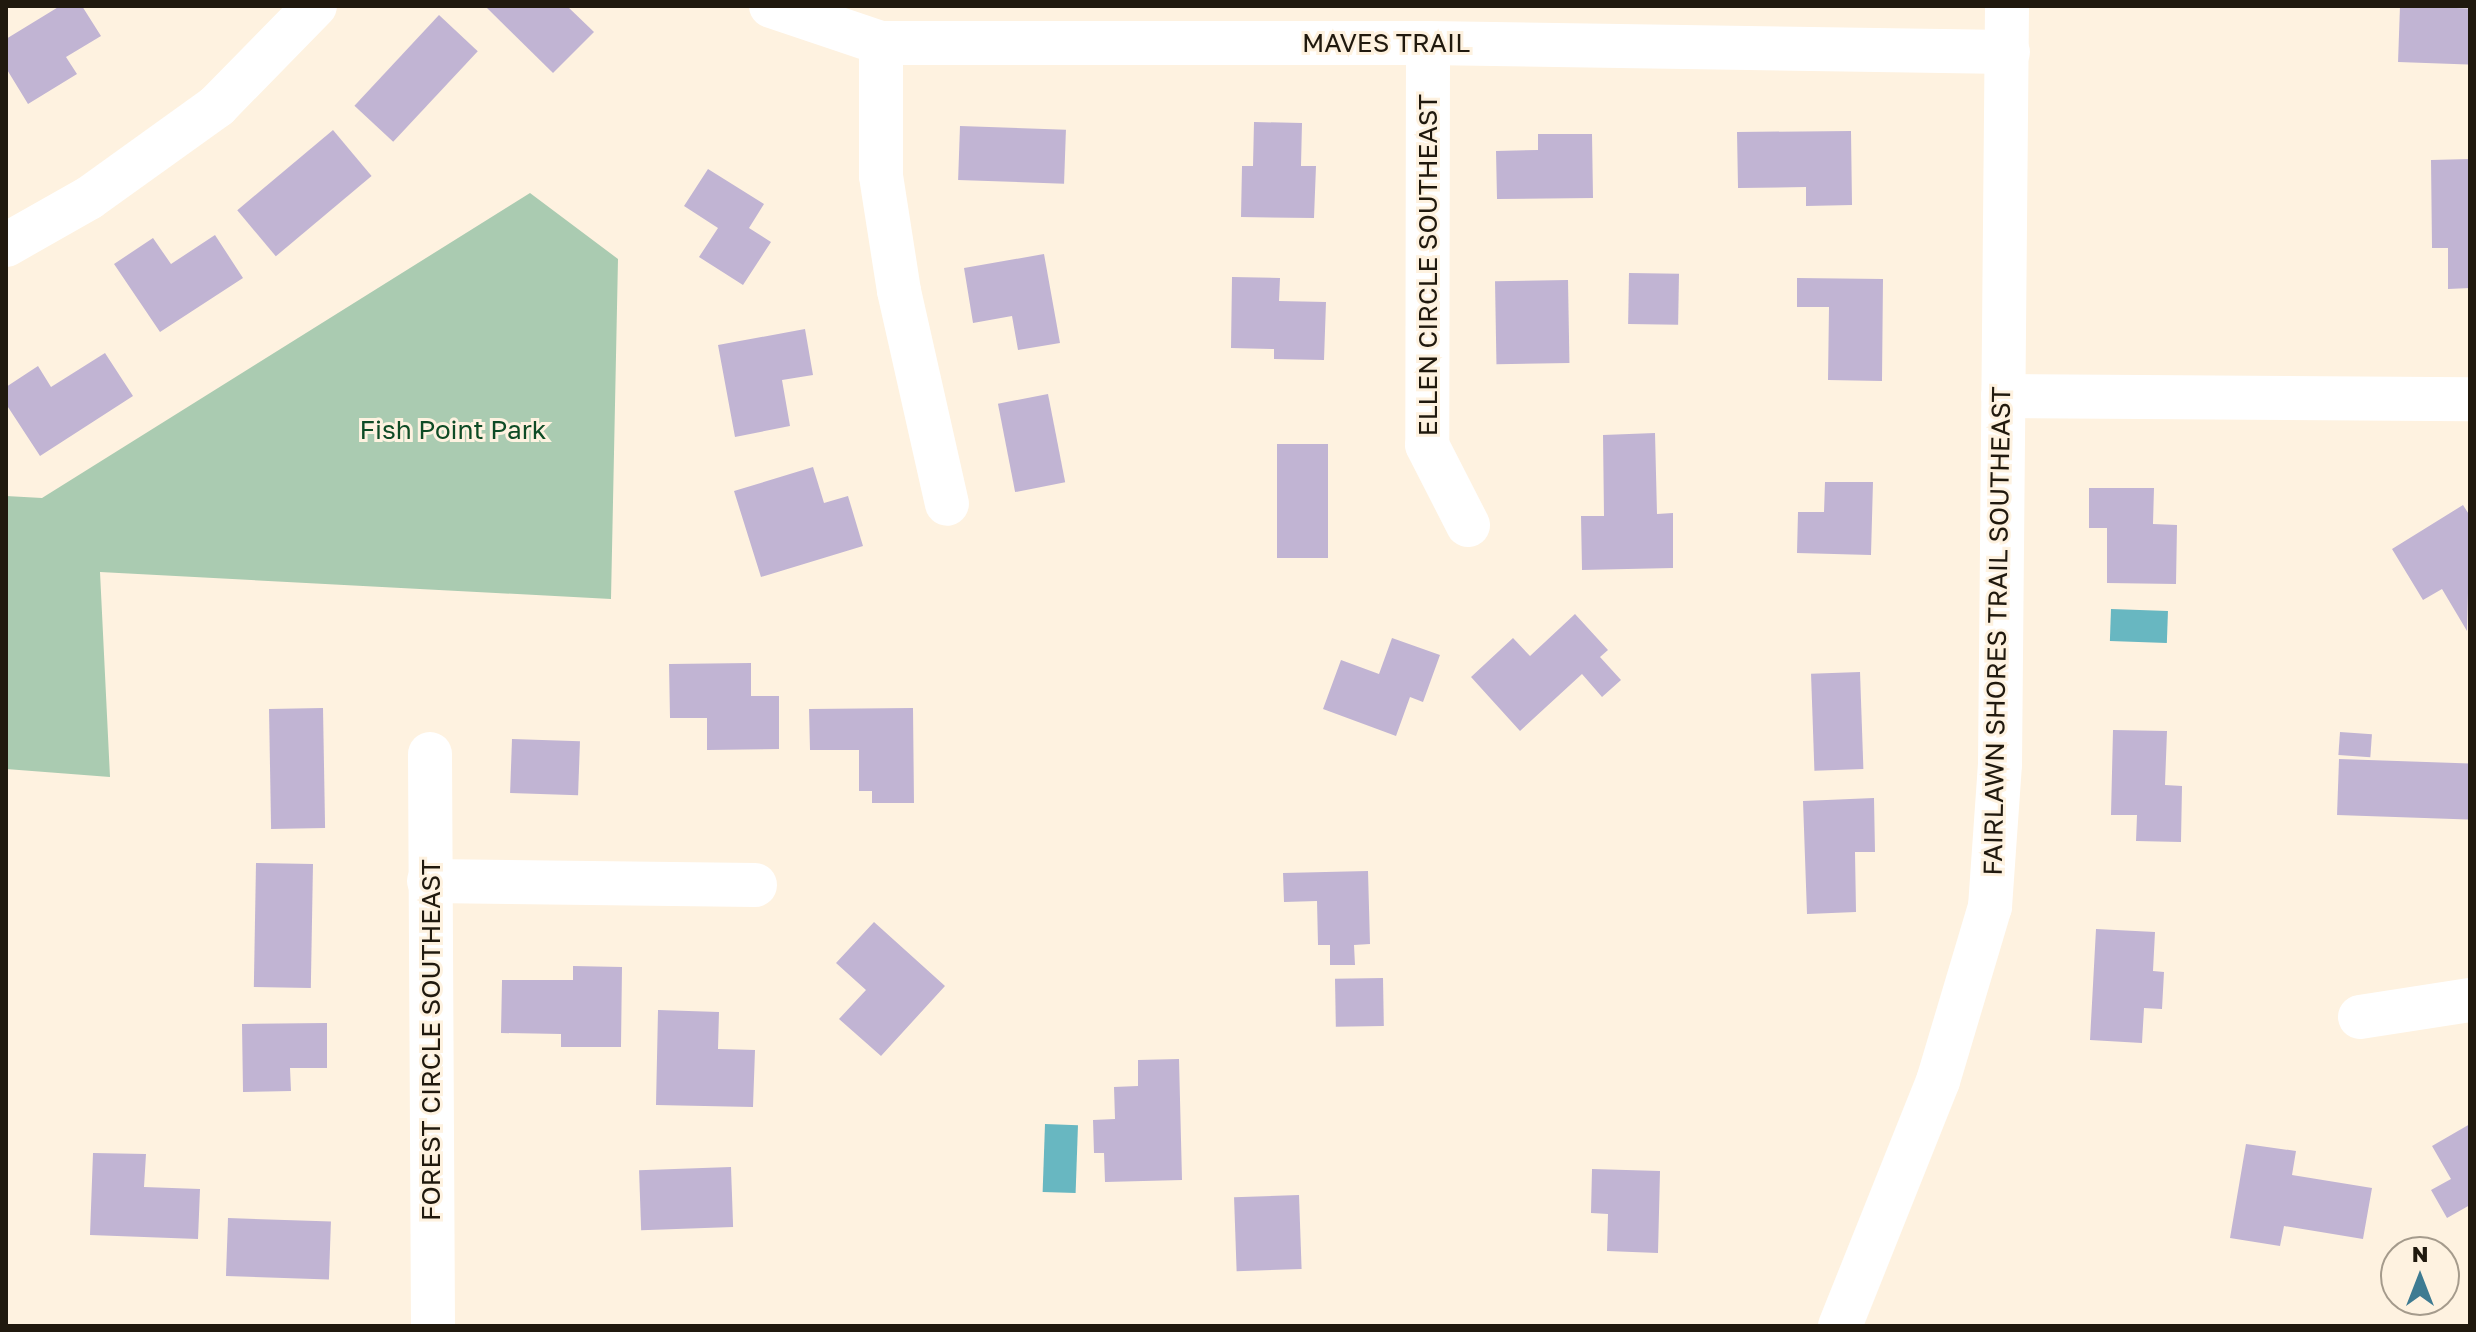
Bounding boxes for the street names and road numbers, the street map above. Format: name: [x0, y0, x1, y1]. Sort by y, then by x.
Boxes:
street label: MAVES TRAIL: [1302, 27, 1470, 59]
street label: ELLEN CIRCLE SOUTHEAST: [1412, 94, 1444, 436]
street label: FAIRLAWN SHORES TRAIL SOUTHEAST: [1977, 386, 2017, 876]
street label: FOREST CIRCLE SOUTHEAST: [415, 859, 447, 1221]

